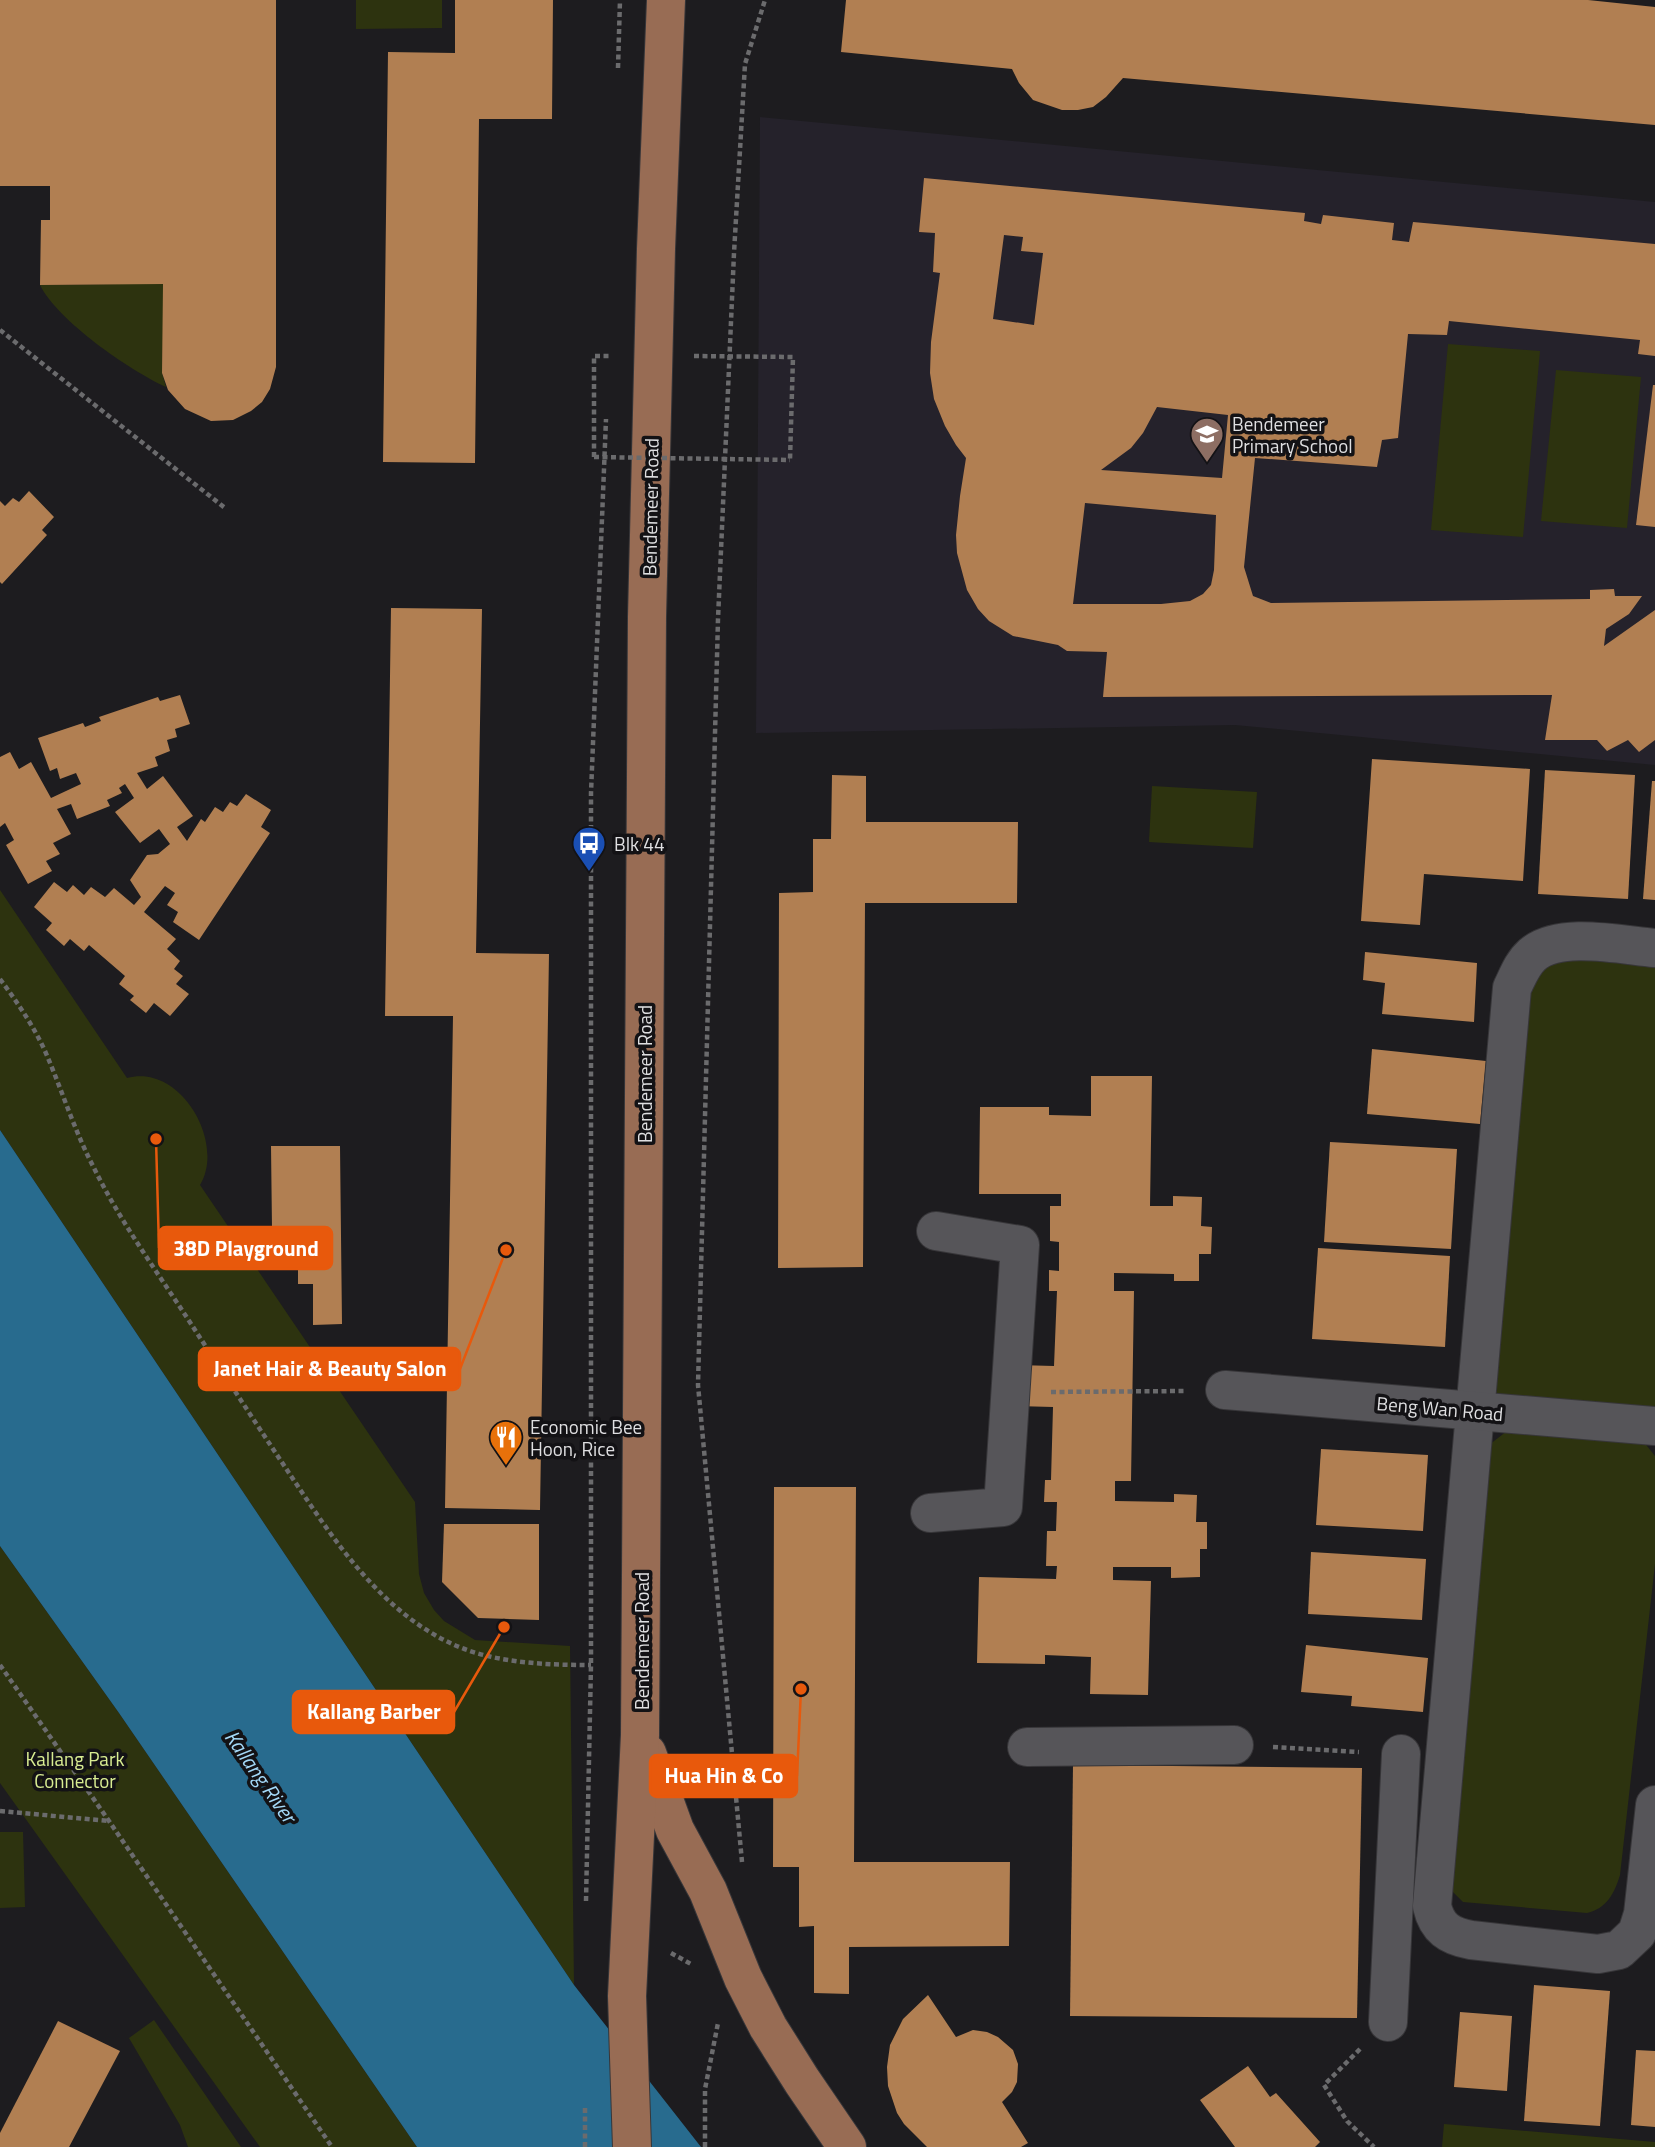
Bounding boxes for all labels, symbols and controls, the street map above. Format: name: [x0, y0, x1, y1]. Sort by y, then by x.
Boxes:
place label: Bendemeer Primary School: [1232, 409, 1353, 460]
school or university icon: Bendemeer Primary School: [1188, 415, 1226, 464]
street label: Bendemeer Road: [634, 438, 666, 576]
bus stop icon: Blk 44: [570, 824, 608, 873]
place label: Blk 44: [614, 829, 665, 858]
street label: Bendemeer Road: [630, 1005, 659, 1143]
callout: 38D Playground: [159, 1227, 332, 1269]
text: 38D Playground: [173, 1232, 319, 1264]
callout: Janet Hair & Beauty Salon: [199, 1348, 460, 1390]
text: Janet Hair & Beauty Salon: [213, 1352, 447, 1384]
street label: Beng Wan Road: [1375, 1388, 1505, 1428]
place label: Economic Bee Hoon, Rice: [530, 1412, 642, 1463]
restaurant icon: Economic Bee Hoon, Rice: [487, 1418, 525, 1467]
street label: Bendemeer Road: [627, 1572, 656, 1710]
callout: Kallang Barber: [293, 1691, 454, 1733]
text: Kallang Barber: [307, 1695, 441, 1727]
water label: Kallang River: [217, 1723, 306, 1831]
park label: Kallang Park Connector: [25, 1744, 125, 1795]
callout: Hua Hin & Co: [650, 1755, 797, 1797]
text: Hua Hin & Co: [665, 1759, 783, 1791]

